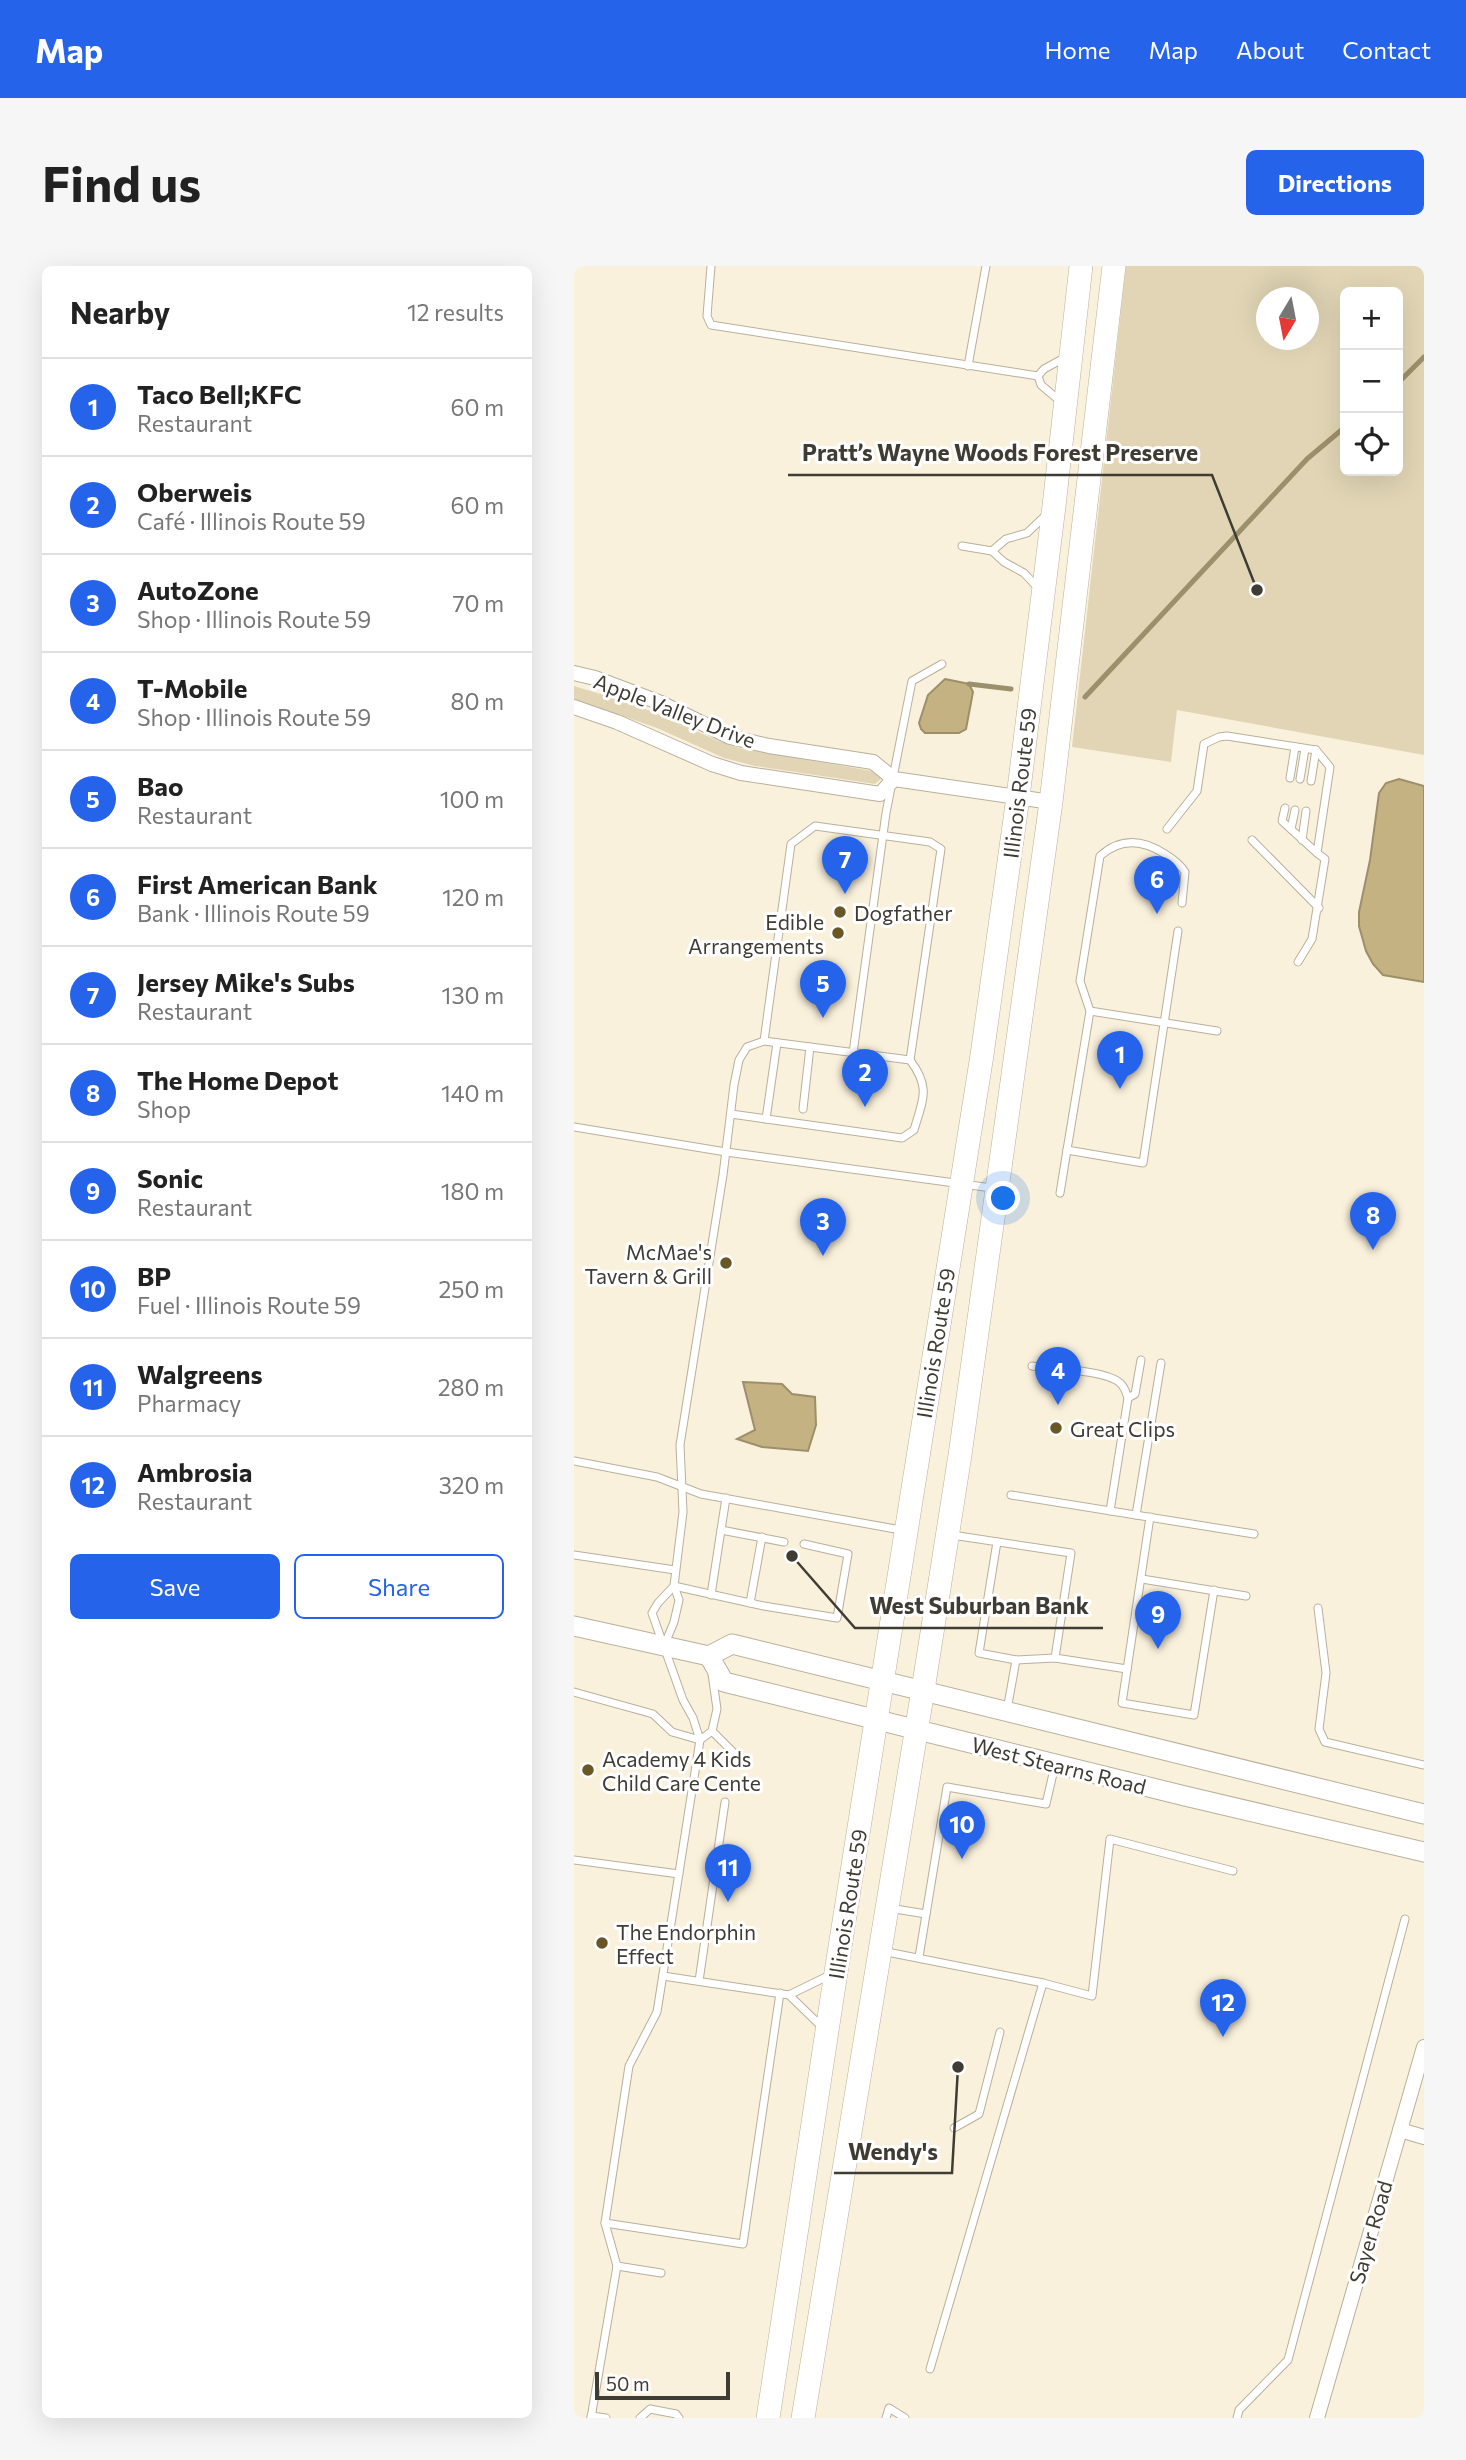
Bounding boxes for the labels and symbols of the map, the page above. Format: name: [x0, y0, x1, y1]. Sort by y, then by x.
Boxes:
north arrow: [1256, 287, 1319, 350]
callout: Pratt’s Wayne Woods Forest Preserve: [788, 431, 1212, 475]
text: Pratt’s Wayne Woods Forest Preserve: [802, 438, 1198, 466]
street label: Apple Valley Drive: [591, 668, 759, 752]
street label: Illinois Route 59: [997, 706, 1041, 860]
pin: 7: [822, 836, 868, 894]
pin: 6: [1134, 856, 1180, 914]
place label: Dogfather: [854, 900, 953, 925]
marker: Dogfather: [832, 904, 848, 920]
place label: Edible Arrangements: [688, 909, 824, 958]
marker: Edible Arrangements: [830, 925, 846, 941]
pin: 5: [800, 960, 846, 1018]
pin: 1: [1097, 1031, 1143, 1089]
pin: 2: [842, 1049, 888, 1107]
your location: [986, 1181, 1020, 1215]
pin: 8: [1350, 1192, 1396, 1250]
pin: 3: [800, 1198, 846, 1256]
place label: McMae's Tavern & Grill: [584, 1239, 712, 1288]
marker: McMae's Tavern & Grill: [718, 1255, 734, 1271]
street label: Illinois Route 59: [911, 1266, 959, 1420]
pin: 4: [1035, 1347, 1081, 1405]
place label: Great Clips: [1070, 1416, 1175, 1441]
marker: Great Clips: [1048, 1420, 1064, 1436]
callout: West Suburban Bank: [855, 1584, 1103, 1628]
text: West Suburban Bank: [869, 1591, 1089, 1619]
pin: 9: [1135, 1591, 1181, 1649]
street label: West Stearns Road: [969, 1731, 1149, 1799]
place label: Academy 4 Kids Child Care Cente: [602, 1746, 761, 1795]
marker: Academy 4 Kids Child Care Cente: [580, 1762, 596, 1778]
pin: 10: [939, 1801, 985, 1859]
street label: Illinois Route 59: [823, 1827, 871, 1981]
pin: 11: [705, 1844, 751, 1902]
place label: The Endorphin Effect: [616, 1919, 756, 1968]
marker: The Endorphin Effect: [594, 1935, 610, 1951]
pin: 12: [1200, 1979, 1246, 2037]
callout: Wendy's: [834, 2129, 952, 2173]
text: Wendy's: [848, 2137, 938, 2165]
street label: Sayer Road: [1343, 2178, 1397, 2286]
scale bar: [595, 2369, 730, 2401]

